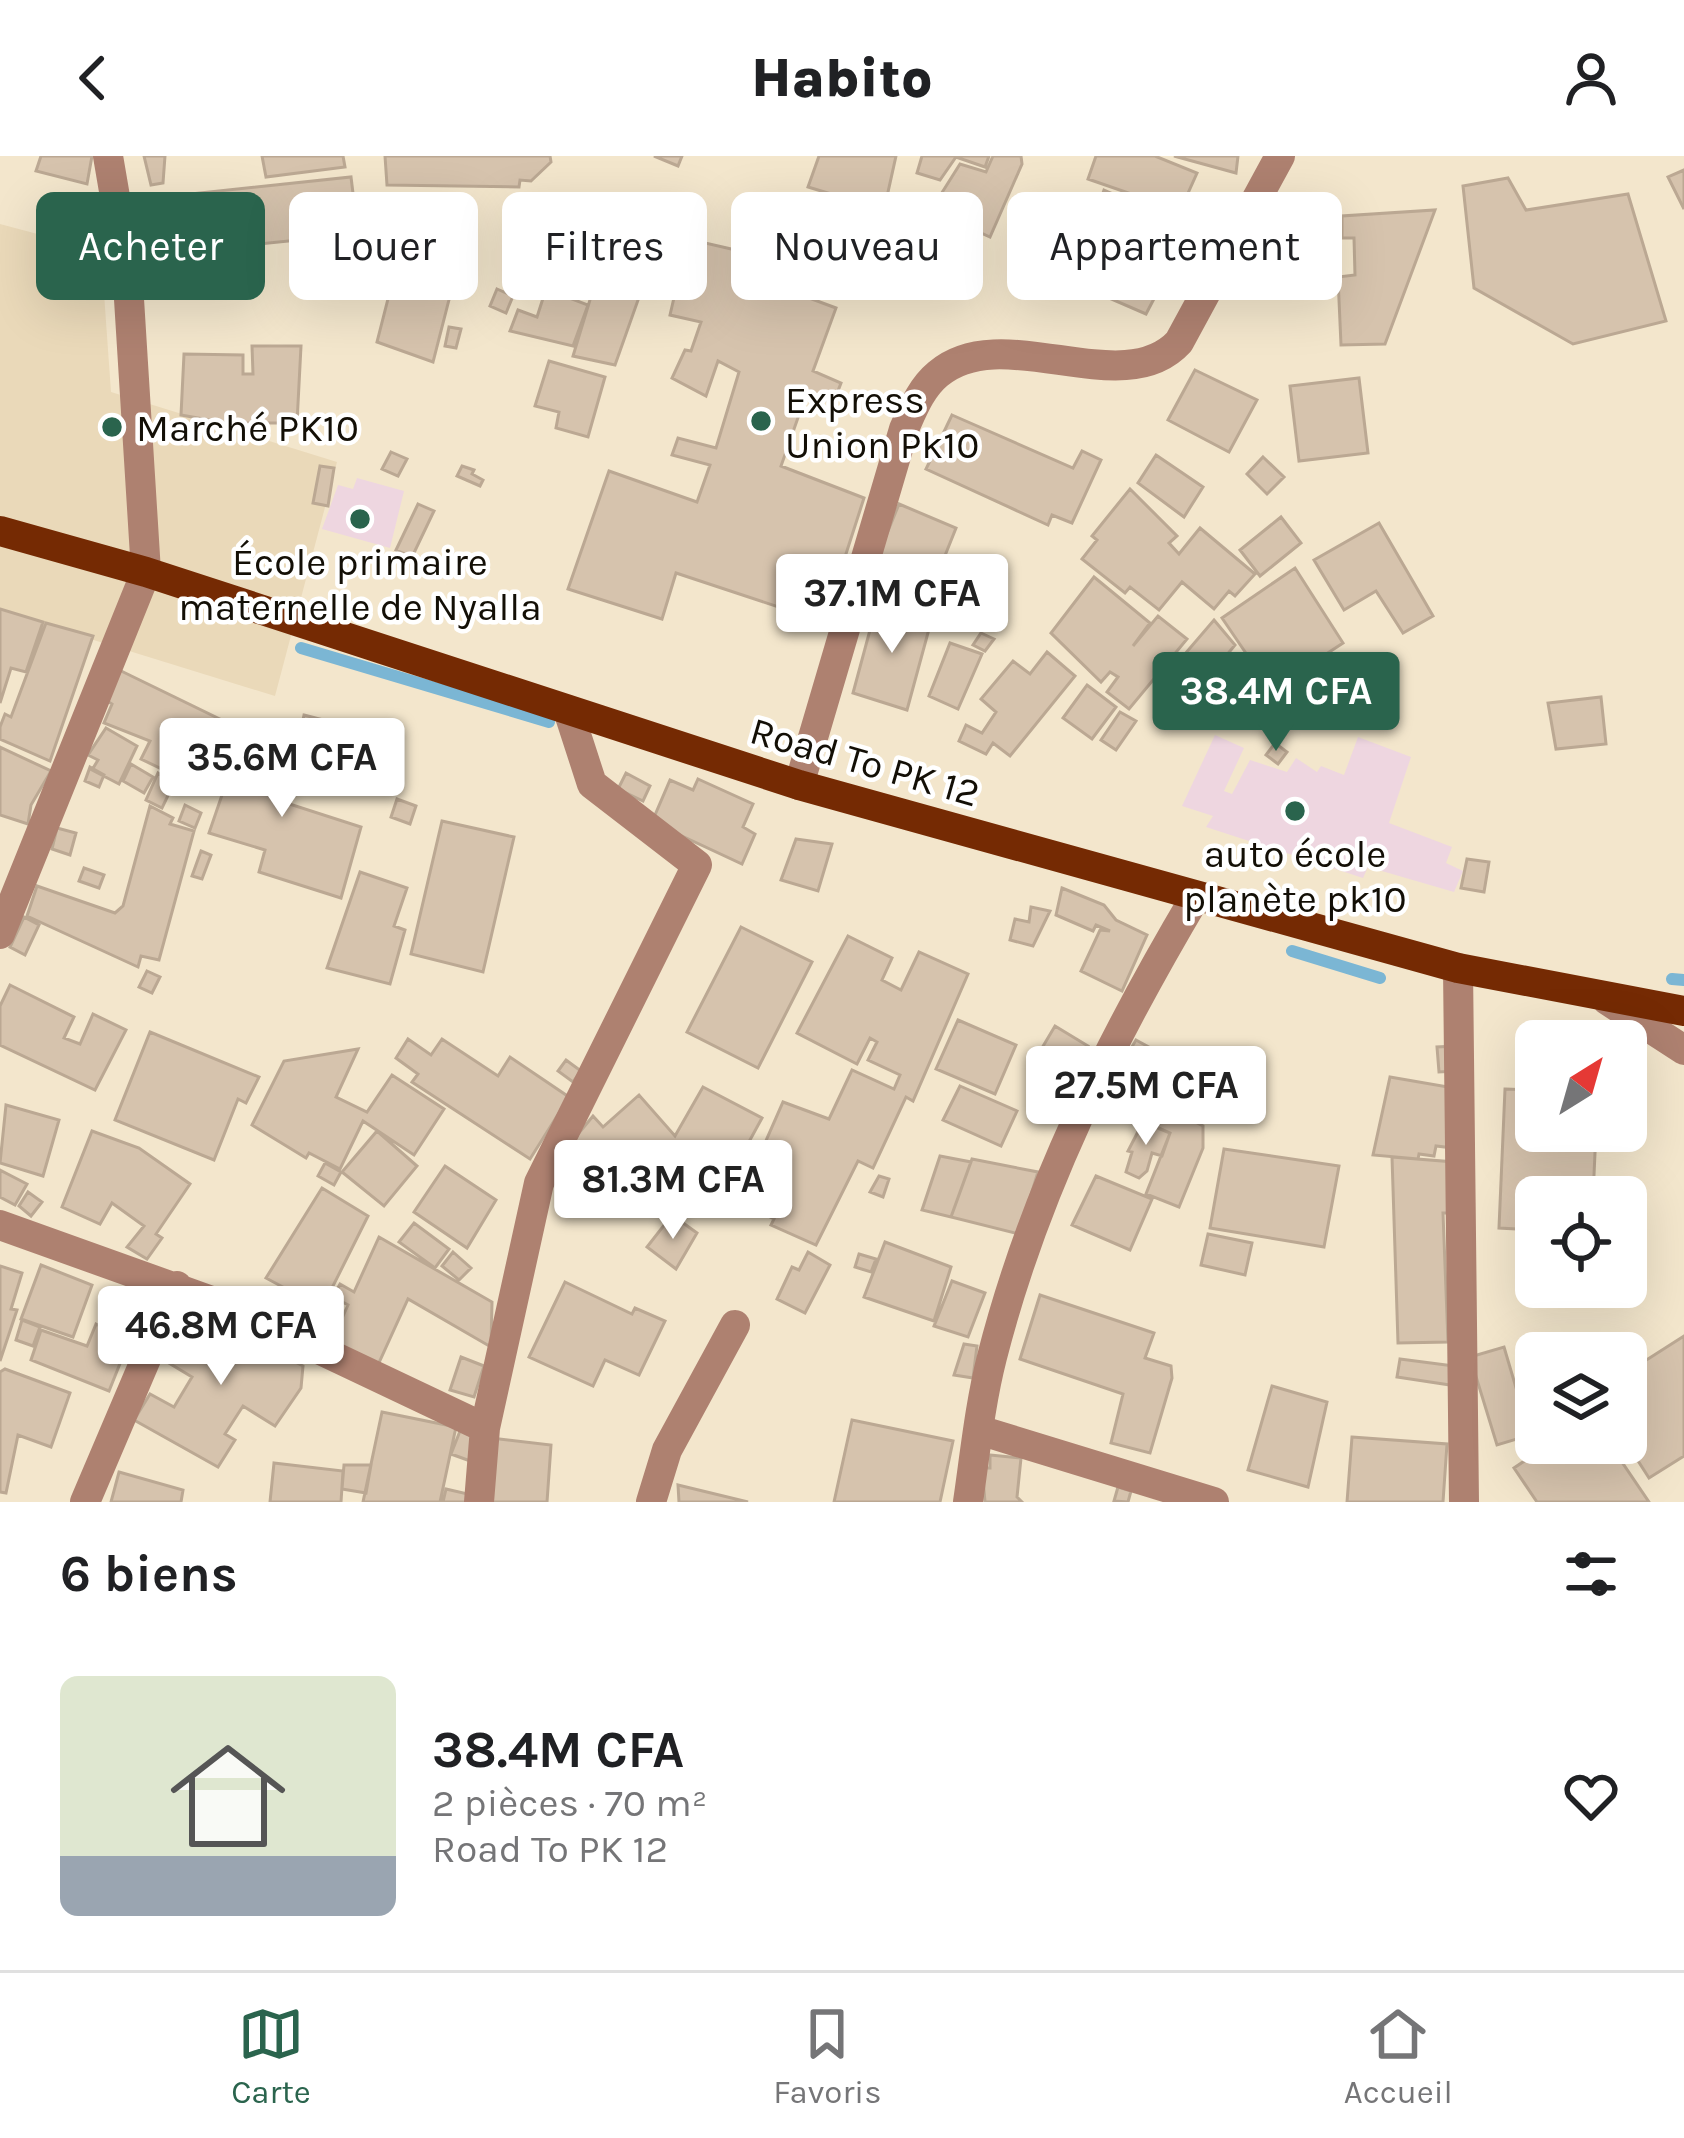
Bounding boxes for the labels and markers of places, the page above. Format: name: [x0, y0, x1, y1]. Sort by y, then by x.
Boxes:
place label: Express Union Pk10: [785, 377, 979, 468]
place label: Marché PK10: [136, 405, 359, 451]
marker: Express Union Pk10: [748, 408, 774, 434]
marker: Marché PK10: [99, 414, 125, 440]
marker: École primaire maternelle de Nyalla: [347, 506, 373, 532]
place label: École primaire maternelle de Nyalla: [178, 539, 542, 630]
pin: 37.1M CFA: [755, 554, 1029, 656]
pin: 38.4M CFA: [1139, 652, 1413, 754]
pin: 35.6M CFA: [145, 718, 419, 820]
marker: auto école planète pk10: [1282, 798, 1308, 824]
place label: auto école planète pk10: [1183, 831, 1407, 922]
pin: 27.5M CFA: [1009, 1046, 1283, 1148]
pin: 81.3M CFA: [536, 1140, 810, 1242]
pin: 46.8M CFA: [84, 1286, 358, 1388]

